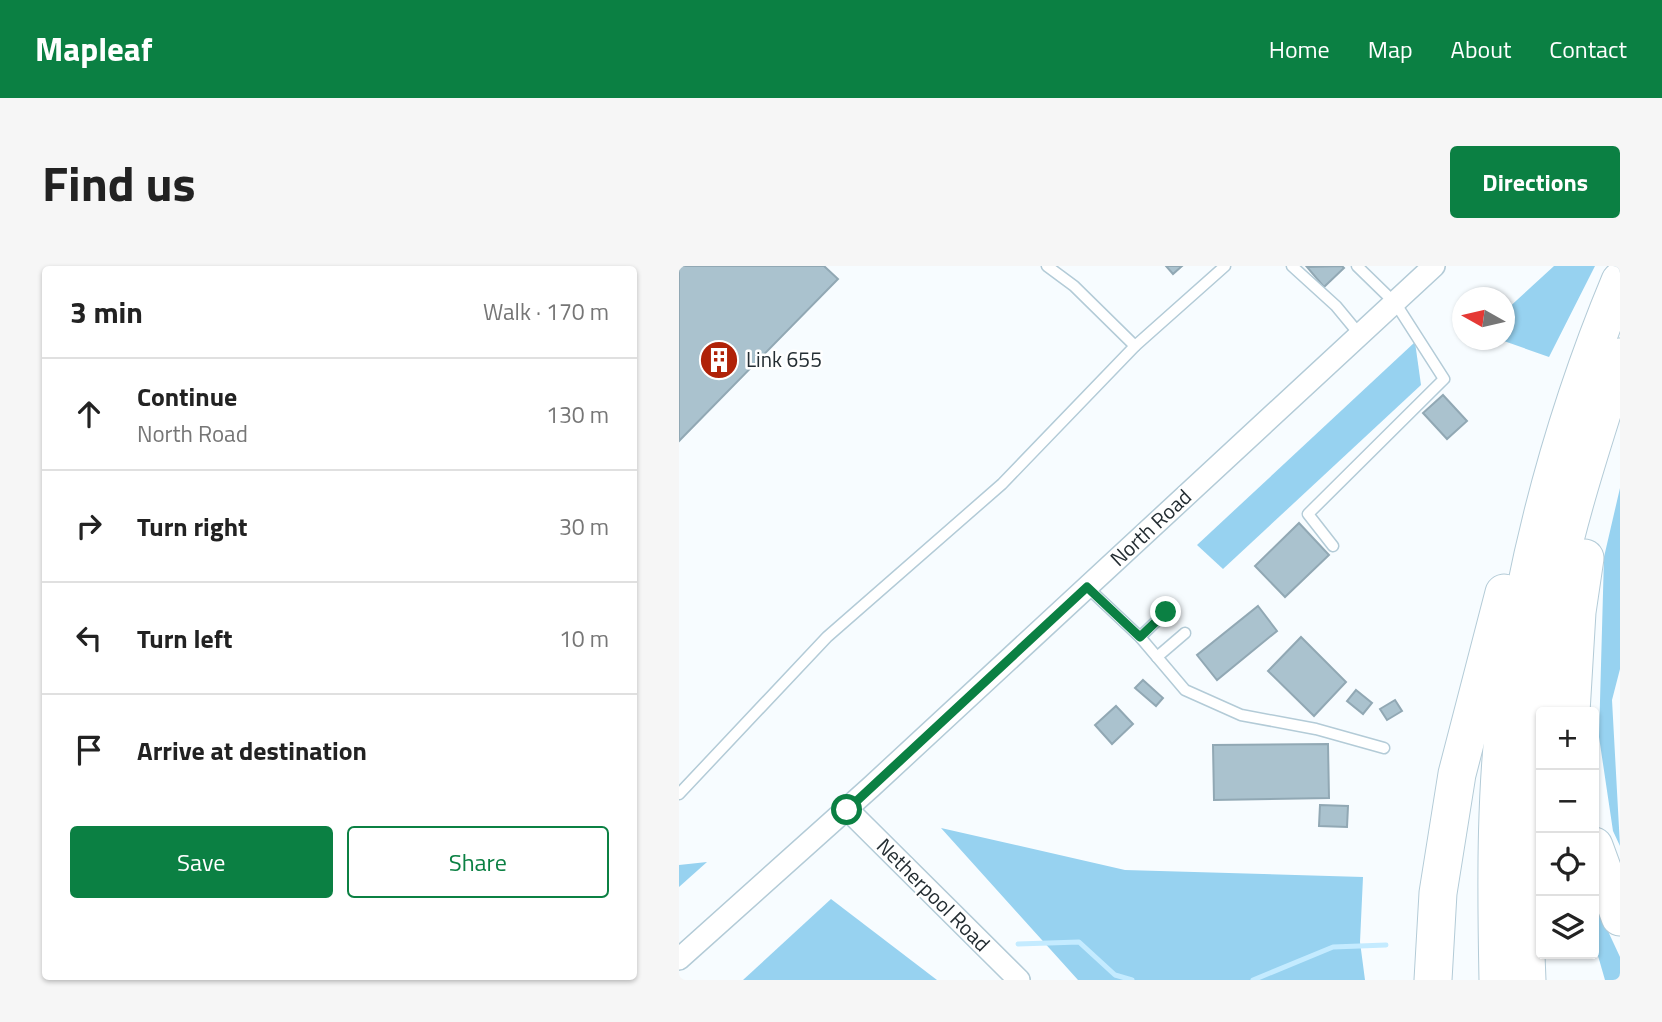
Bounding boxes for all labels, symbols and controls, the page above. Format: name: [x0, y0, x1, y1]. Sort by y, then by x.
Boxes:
text: Mapleaf: [35, 24, 153, 74]
text: Home: [1269, 31, 1330, 67]
text: Map: [1368, 31, 1413, 67]
text: About: [1451, 31, 1511, 67]
text: Contact: [1549, 31, 1627, 67]
text: Find us: [42, 145, 196, 220]
button: Directions: [1450, 146, 1620, 218]
north arrow: [1452, 287, 1515, 350]
text: 3 min: [70, 289, 143, 335]
text: Walk · 170 m: [483, 294, 609, 329]
building icon: Link 655: [698, 339, 740, 381]
place label: Link 655: [746, 343, 822, 375]
text: Continue: [137, 377, 237, 416]
icon: ahead: [70, 395, 108, 433]
text: 130 m: [546, 397, 609, 432]
text: North Road: [137, 416, 248, 451]
street label: North Road: [1102, 481, 1198, 573]
icon: right: [70, 507, 108, 545]
text: Turn right: [137, 507, 248, 546]
text: 30 m: [559, 509, 609, 544]
route end: [1150, 596, 1181, 627]
icon: left: [70, 619, 108, 657]
text: Turn left: [137, 619, 232, 658]
text: 10 m: [559, 621, 609, 656]
map controls: [1536, 707, 1599, 959]
button: +: [1536, 707, 1599, 770]
icon: arrive: [70, 731, 108, 769]
text: Arrive at destination: [137, 731, 367, 770]
button: −: [1536, 770, 1599, 833]
route start: [831, 794, 862, 825]
button: Save: [70, 826, 333, 898]
button: Share: [347, 826, 609, 898]
street label: Netherpool Road: [870, 830, 998, 958]
button: locate: [1536, 833, 1599, 896]
button: layers: [1536, 896, 1599, 959]

